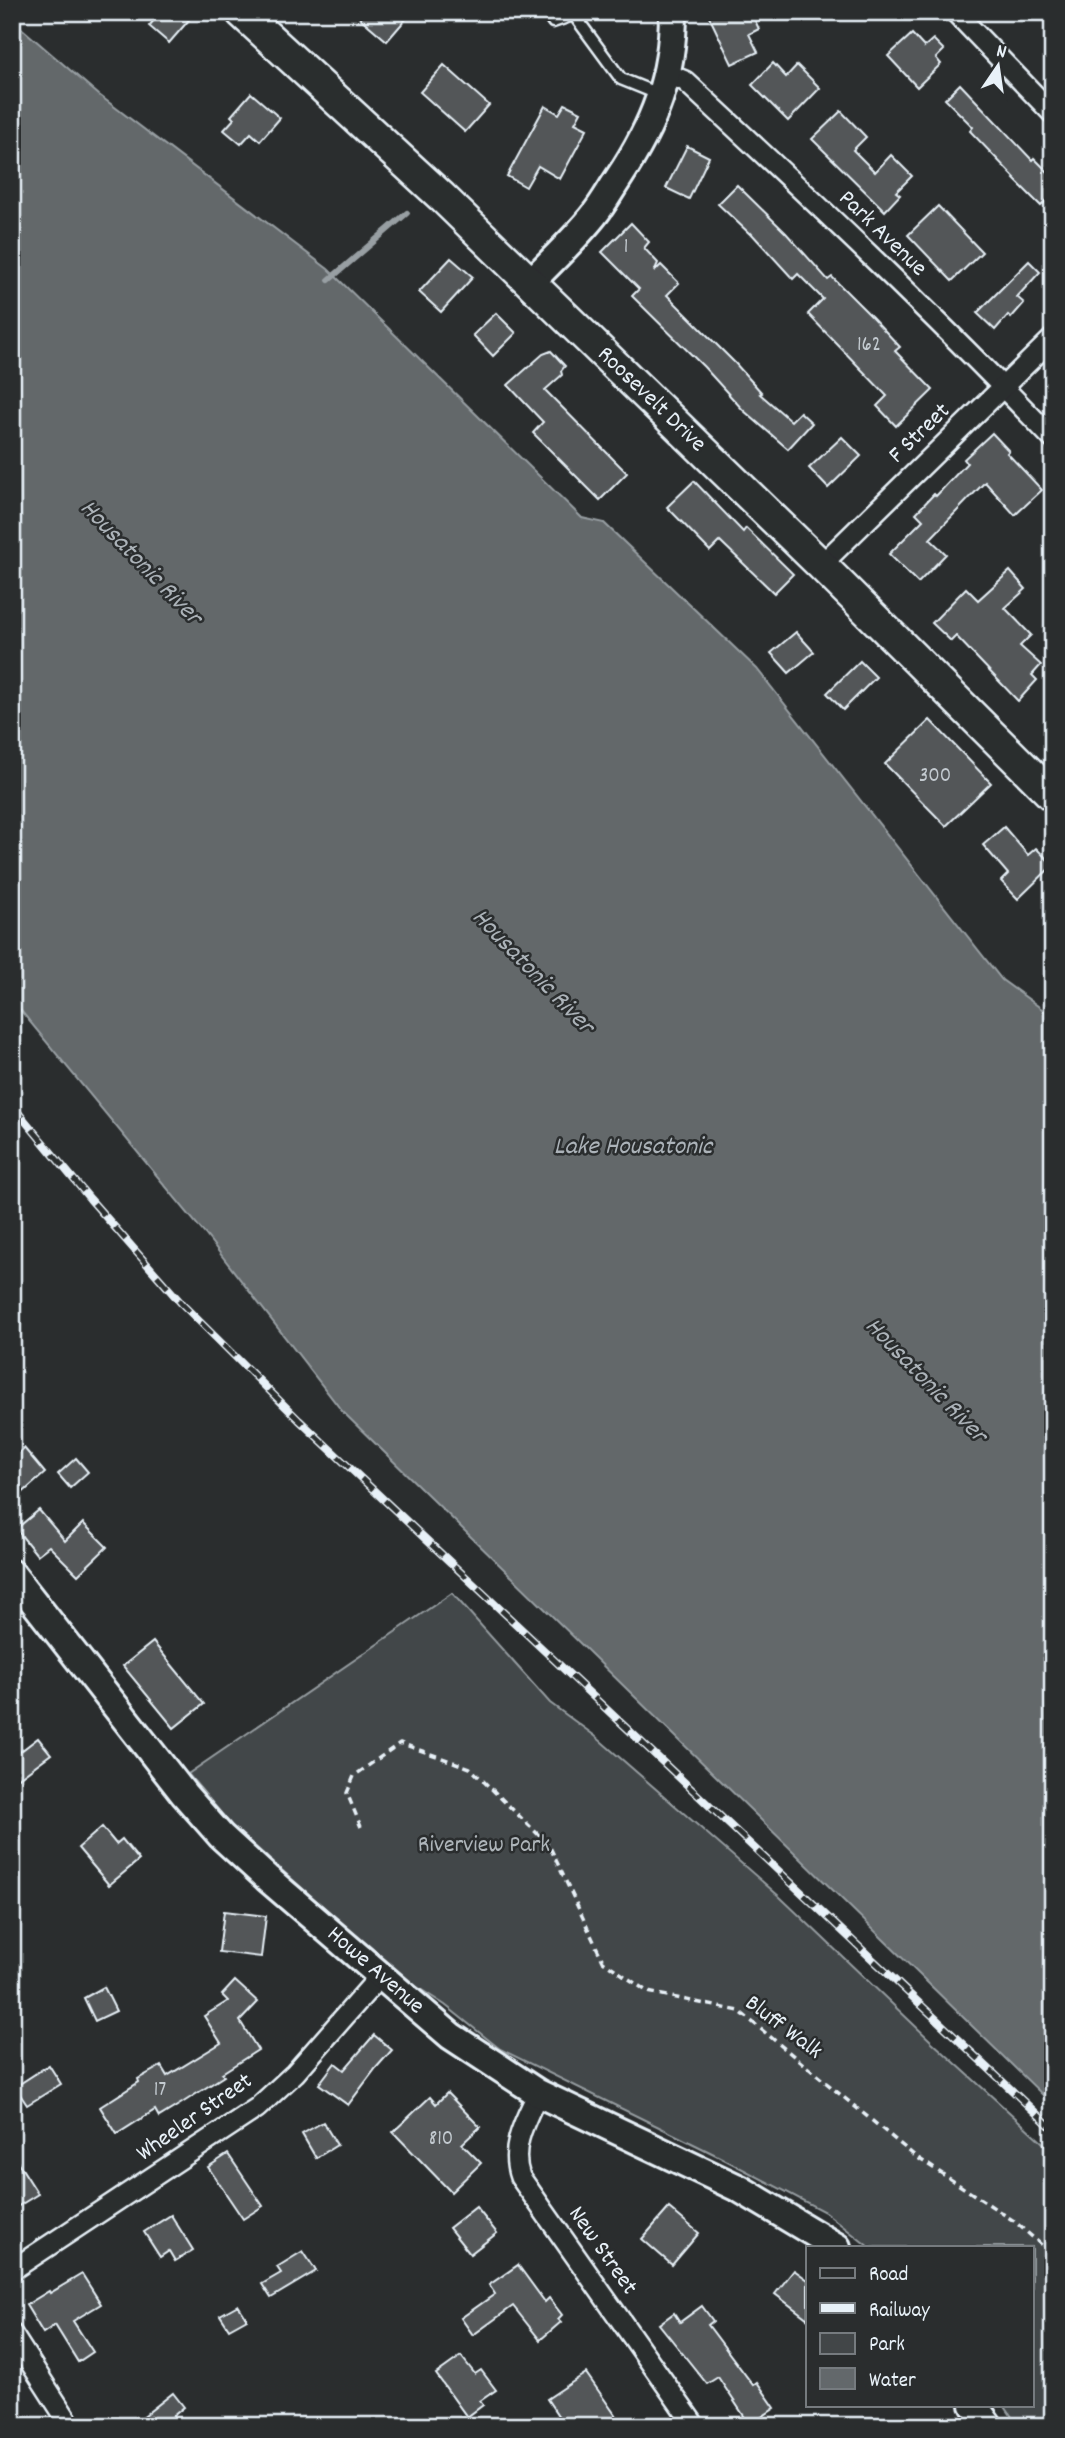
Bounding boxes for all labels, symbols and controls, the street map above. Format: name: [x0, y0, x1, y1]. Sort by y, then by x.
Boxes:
north arrow: [964, 32, 1034, 102]
text: N: [993, 39, 1009, 67]
street label: Park Avenue: [830, 183, 934, 285]
house number: 1: [624, 233, 628, 263]
house number: 162: [857, 331, 881, 361]
street label: Roosevelt Drive: [589, 339, 713, 461]
street label: F Street: [881, 396, 959, 472]
water label: Housatonic River: [70, 492, 212, 637]
house number: 300: [919, 762, 951, 792]
water label: Housatonic River: [462, 901, 604, 1046]
water label: Lake Housatonic: [554, 1129, 714, 1166]
water label: Housatonic River: [855, 1310, 997, 1455]
park label: Riverview Park: [418, 1829, 550, 1863]
street label: Howe Avenue: [319, 1919, 431, 2023]
street label: Bluff Walk: [737, 1987, 829, 2069]
street label: Wheeler Street: [130, 2065, 260, 2171]
house number: 17: [154, 2076, 166, 2106]
house number: 810: [429, 2125, 453, 2155]
street label: New Street: [559, 2200, 645, 2303]
legend: [806, 2246, 1034, 2406]
text: Road: [869, 2261, 908, 2291]
text: Railway: [869, 2297, 930, 2327]
text: Park: [869, 2331, 905, 2361]
text: Water: [869, 2367, 916, 2397]

